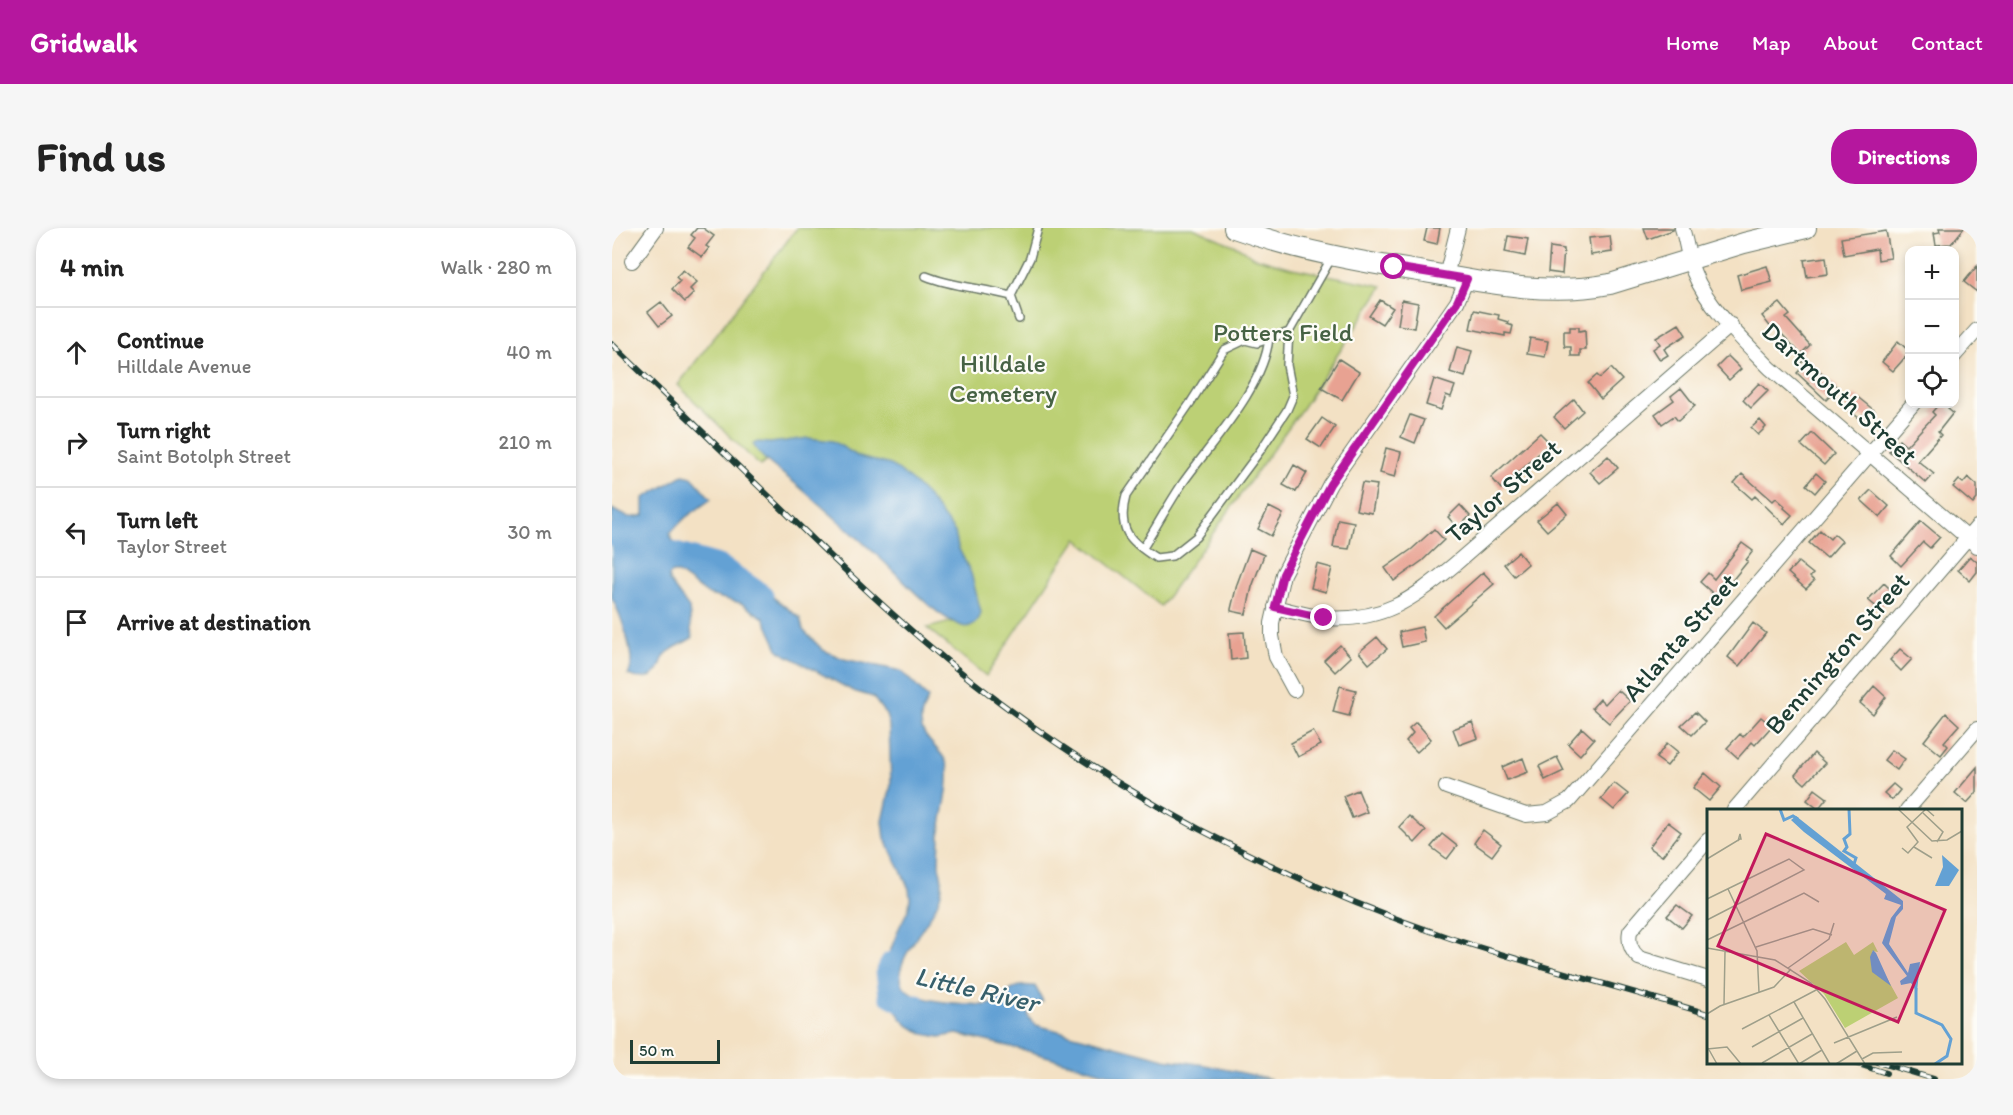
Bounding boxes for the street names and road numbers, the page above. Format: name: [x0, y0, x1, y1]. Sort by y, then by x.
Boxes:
street label: Dartmouth Street: [1756, 315, 1925, 471]
street label: Taylor Street: [1438, 432, 1568, 550]
street label: Bennington Street: [1758, 565, 1916, 741]
street label: Atlanta Street: [1615, 566, 1745, 708]

